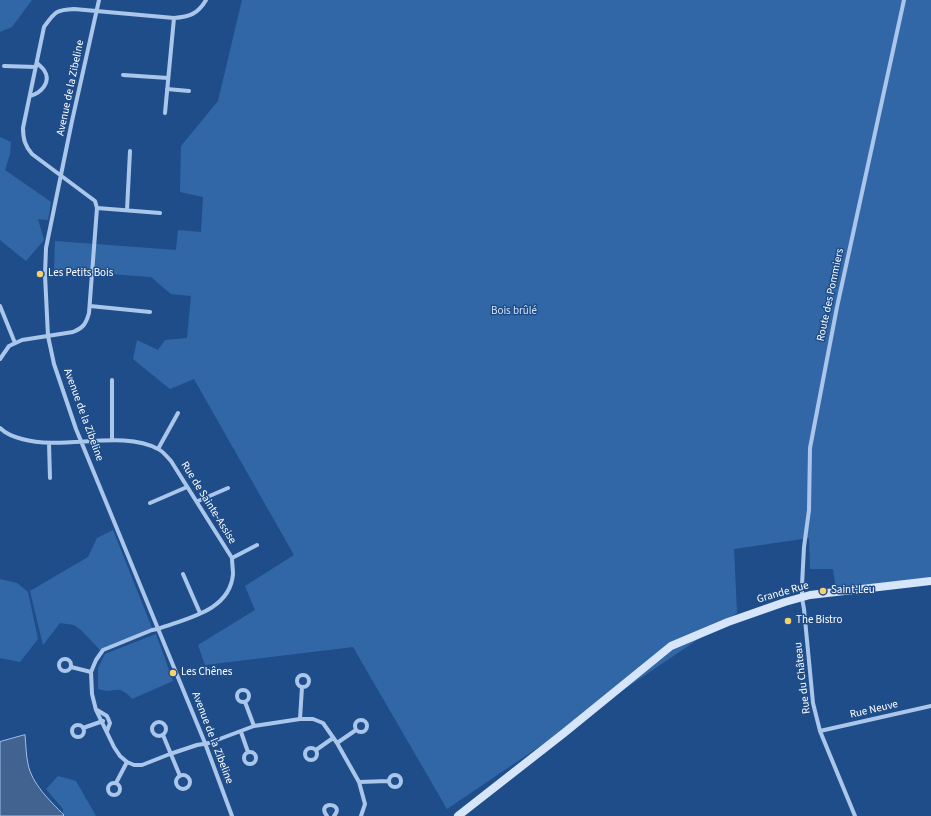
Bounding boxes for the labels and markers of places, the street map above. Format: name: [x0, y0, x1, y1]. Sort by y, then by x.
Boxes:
place label: Les Petits Bois: [48, 267, 113, 281]
marker: Les Petits Bois: [35, 269, 45, 279]
place label: Saint-Leu: [831, 584, 875, 598]
marker: Saint-Leu: [818, 586, 828, 596]
place label: The Bistro: [796, 614, 842, 628]
marker: The Bistro: [783, 616, 793, 626]
place label: Les Chênes: [181, 666, 232, 680]
marker: Les Chênes: [168, 668, 178, 678]

